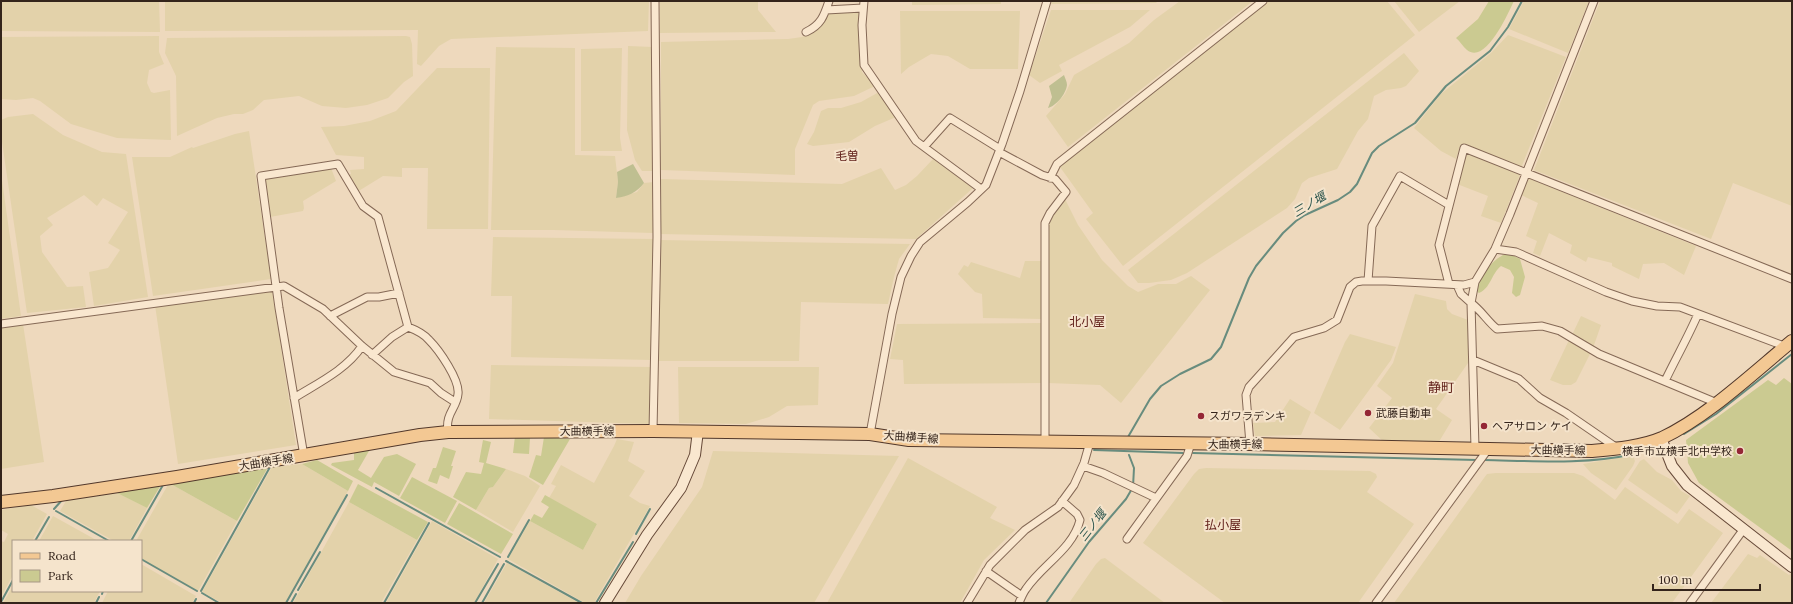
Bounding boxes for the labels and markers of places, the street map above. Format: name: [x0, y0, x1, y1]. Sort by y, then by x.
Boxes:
place label: 武藤自動車: [1376, 406, 1431, 420]
marker: 武藤自動車: [1363, 408, 1373, 418]
place label: スガワラデンキ: [1209, 409, 1286, 423]
marker: スガワラデンキ: [1196, 411, 1206, 421]
place label: ヘアサロン ケイ: [1492, 419, 1572, 433]
marker: ヘアサロン ケイ: [1479, 421, 1489, 431]
place label: 横手市立横手北中学校: [1622, 444, 1732, 458]
marker: 横手市立横手北中学校: [1735, 446, 1745, 456]

